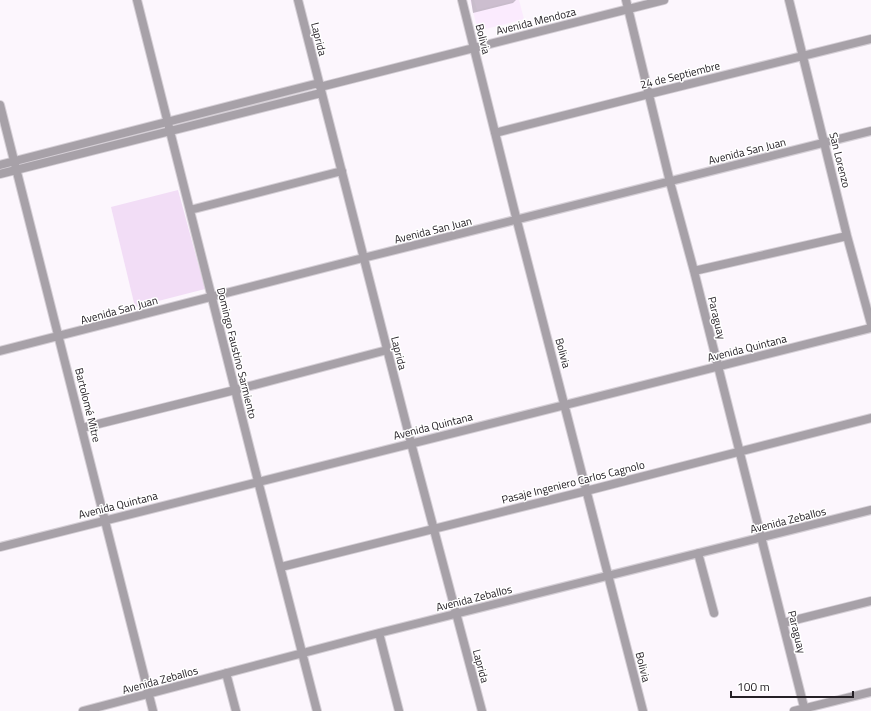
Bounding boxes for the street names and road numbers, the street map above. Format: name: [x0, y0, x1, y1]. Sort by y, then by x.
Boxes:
street label: Avenida Mendoza: [494, 3, 578, 39]
street label: Laprida: [307, 21, 331, 58]
street label: Bolivia: [472, 22, 495, 56]
street label: 24 de Septiembre: [638, 57, 722, 93]
street label: San Lorenzo: [825, 131, 855, 190]
street label: Avenida San Juan: [707, 134, 788, 168]
street label: Avenida San Juan: [393, 213, 474, 247]
street label: Domingo Faustino Sarmiento: [213, 286, 261, 420]
street label: Avenida San Juan: [79, 292, 160, 328]
street label: Paraguay: [704, 295, 730, 342]
street label: Avenida Quintana: [706, 330, 789, 366]
street label: Laprida: [387, 335, 411, 372]
street label: Bolivia: [551, 336, 575, 370]
street label: Bartolomé Mitre: [71, 366, 105, 444]
street label: Avenida Quintana: [392, 408, 475, 444]
street label: Pasaje Ingeniero Carlos Cagnolo: [500, 456, 646, 508]
street label: Avenida Quintana: [77, 487, 160, 523]
street label: Avenida Zeballos: [748, 503, 828, 537]
street label: Avenida Zeballos: [434, 581, 514, 615]
street label: Paraguay: [784, 609, 810, 656]
street label: Laprida: [469, 647, 493, 685]
street label: Bolivia: [632, 650, 655, 684]
street label: Avenida Zeballos: [120, 662, 200, 698]

